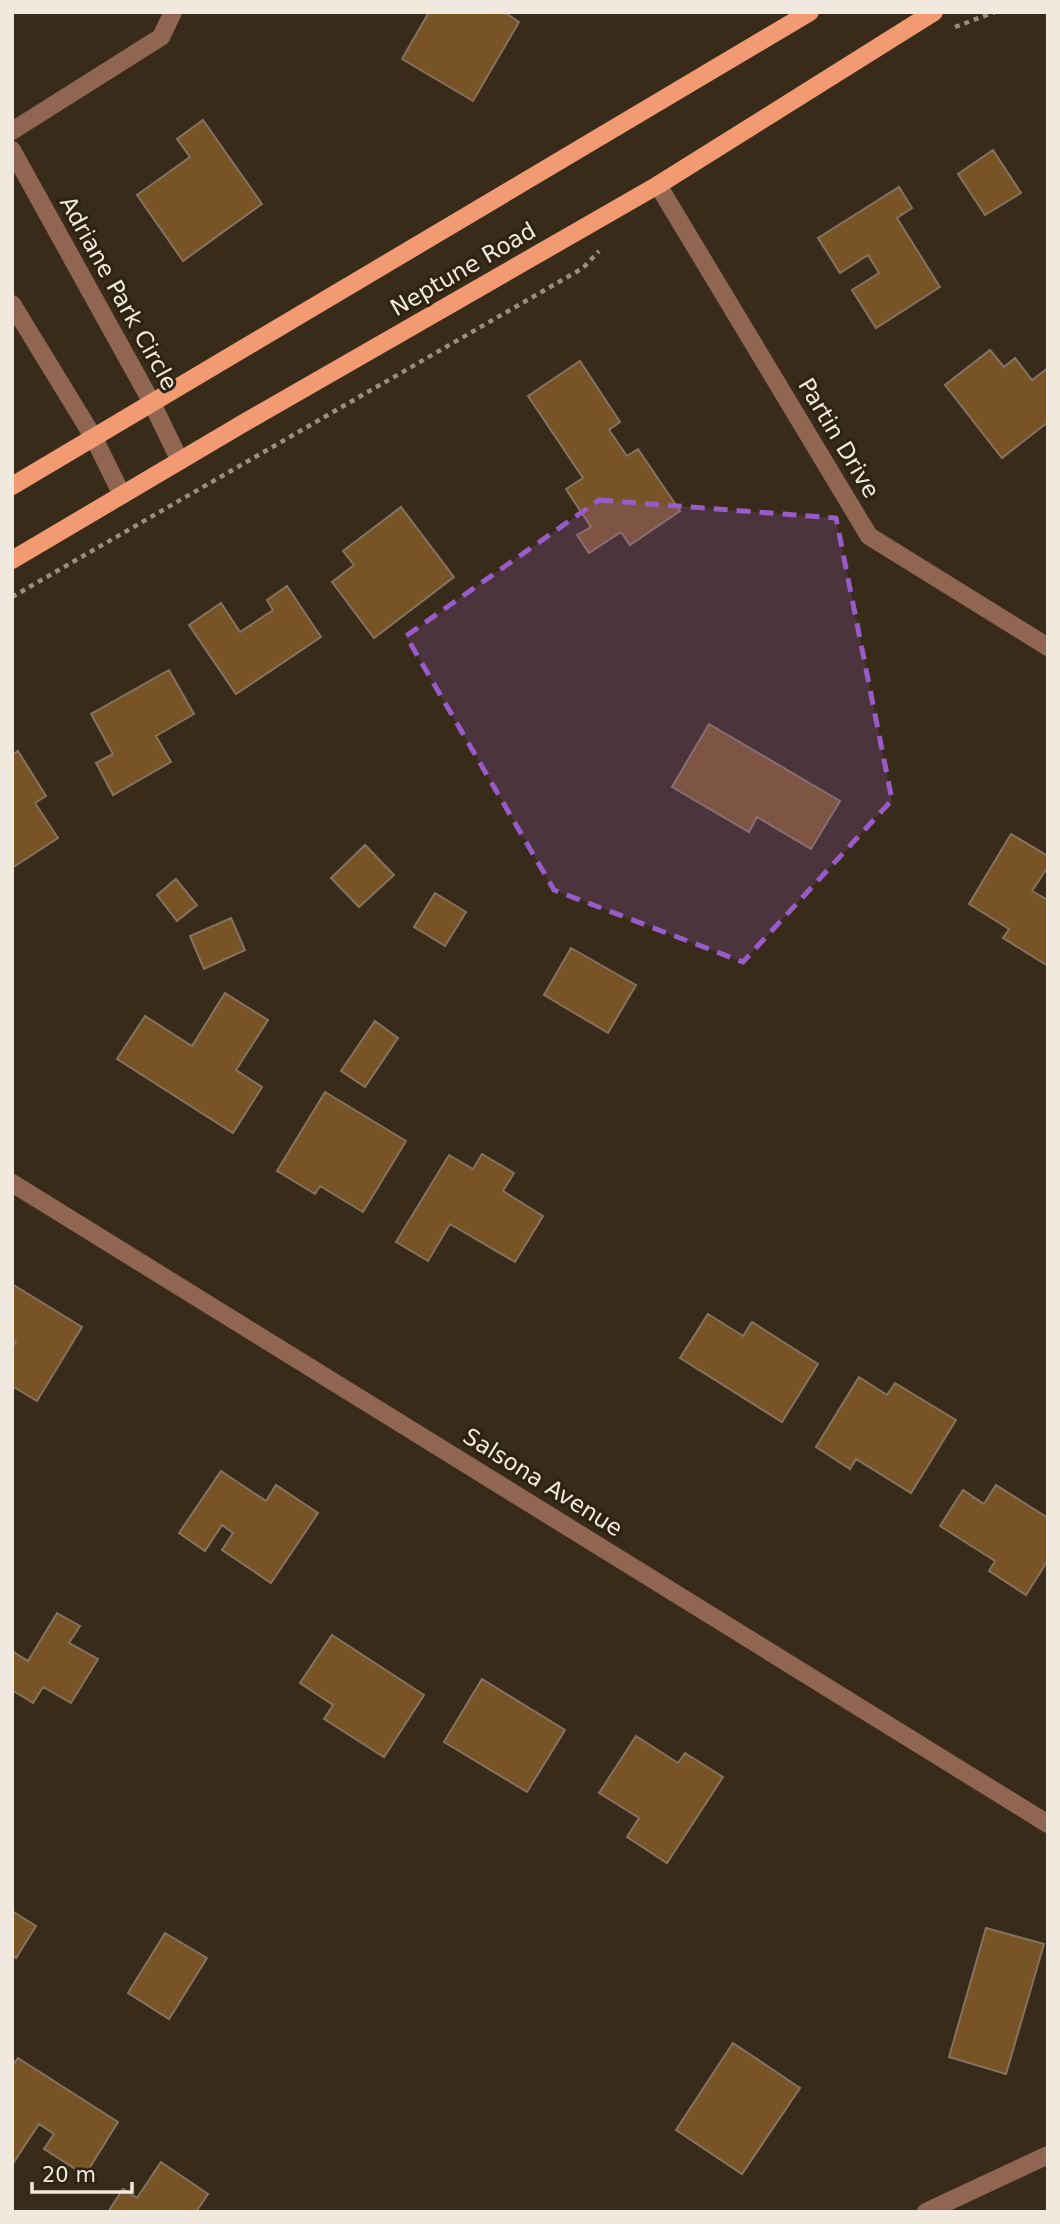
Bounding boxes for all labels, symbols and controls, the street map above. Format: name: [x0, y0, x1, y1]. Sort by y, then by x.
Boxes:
street label: Adriane Park Circle: [55, 192, 183, 394]
street label: Neptune Road: [386, 217, 540, 321]
street label: Partin Drive: [793, 373, 885, 503]
street label: Salsona Avenue: [459, 1423, 627, 1541]
scale bar: [32, 2150, 131, 2194]
text: 20 m: [42, 2163, 96, 2187]

